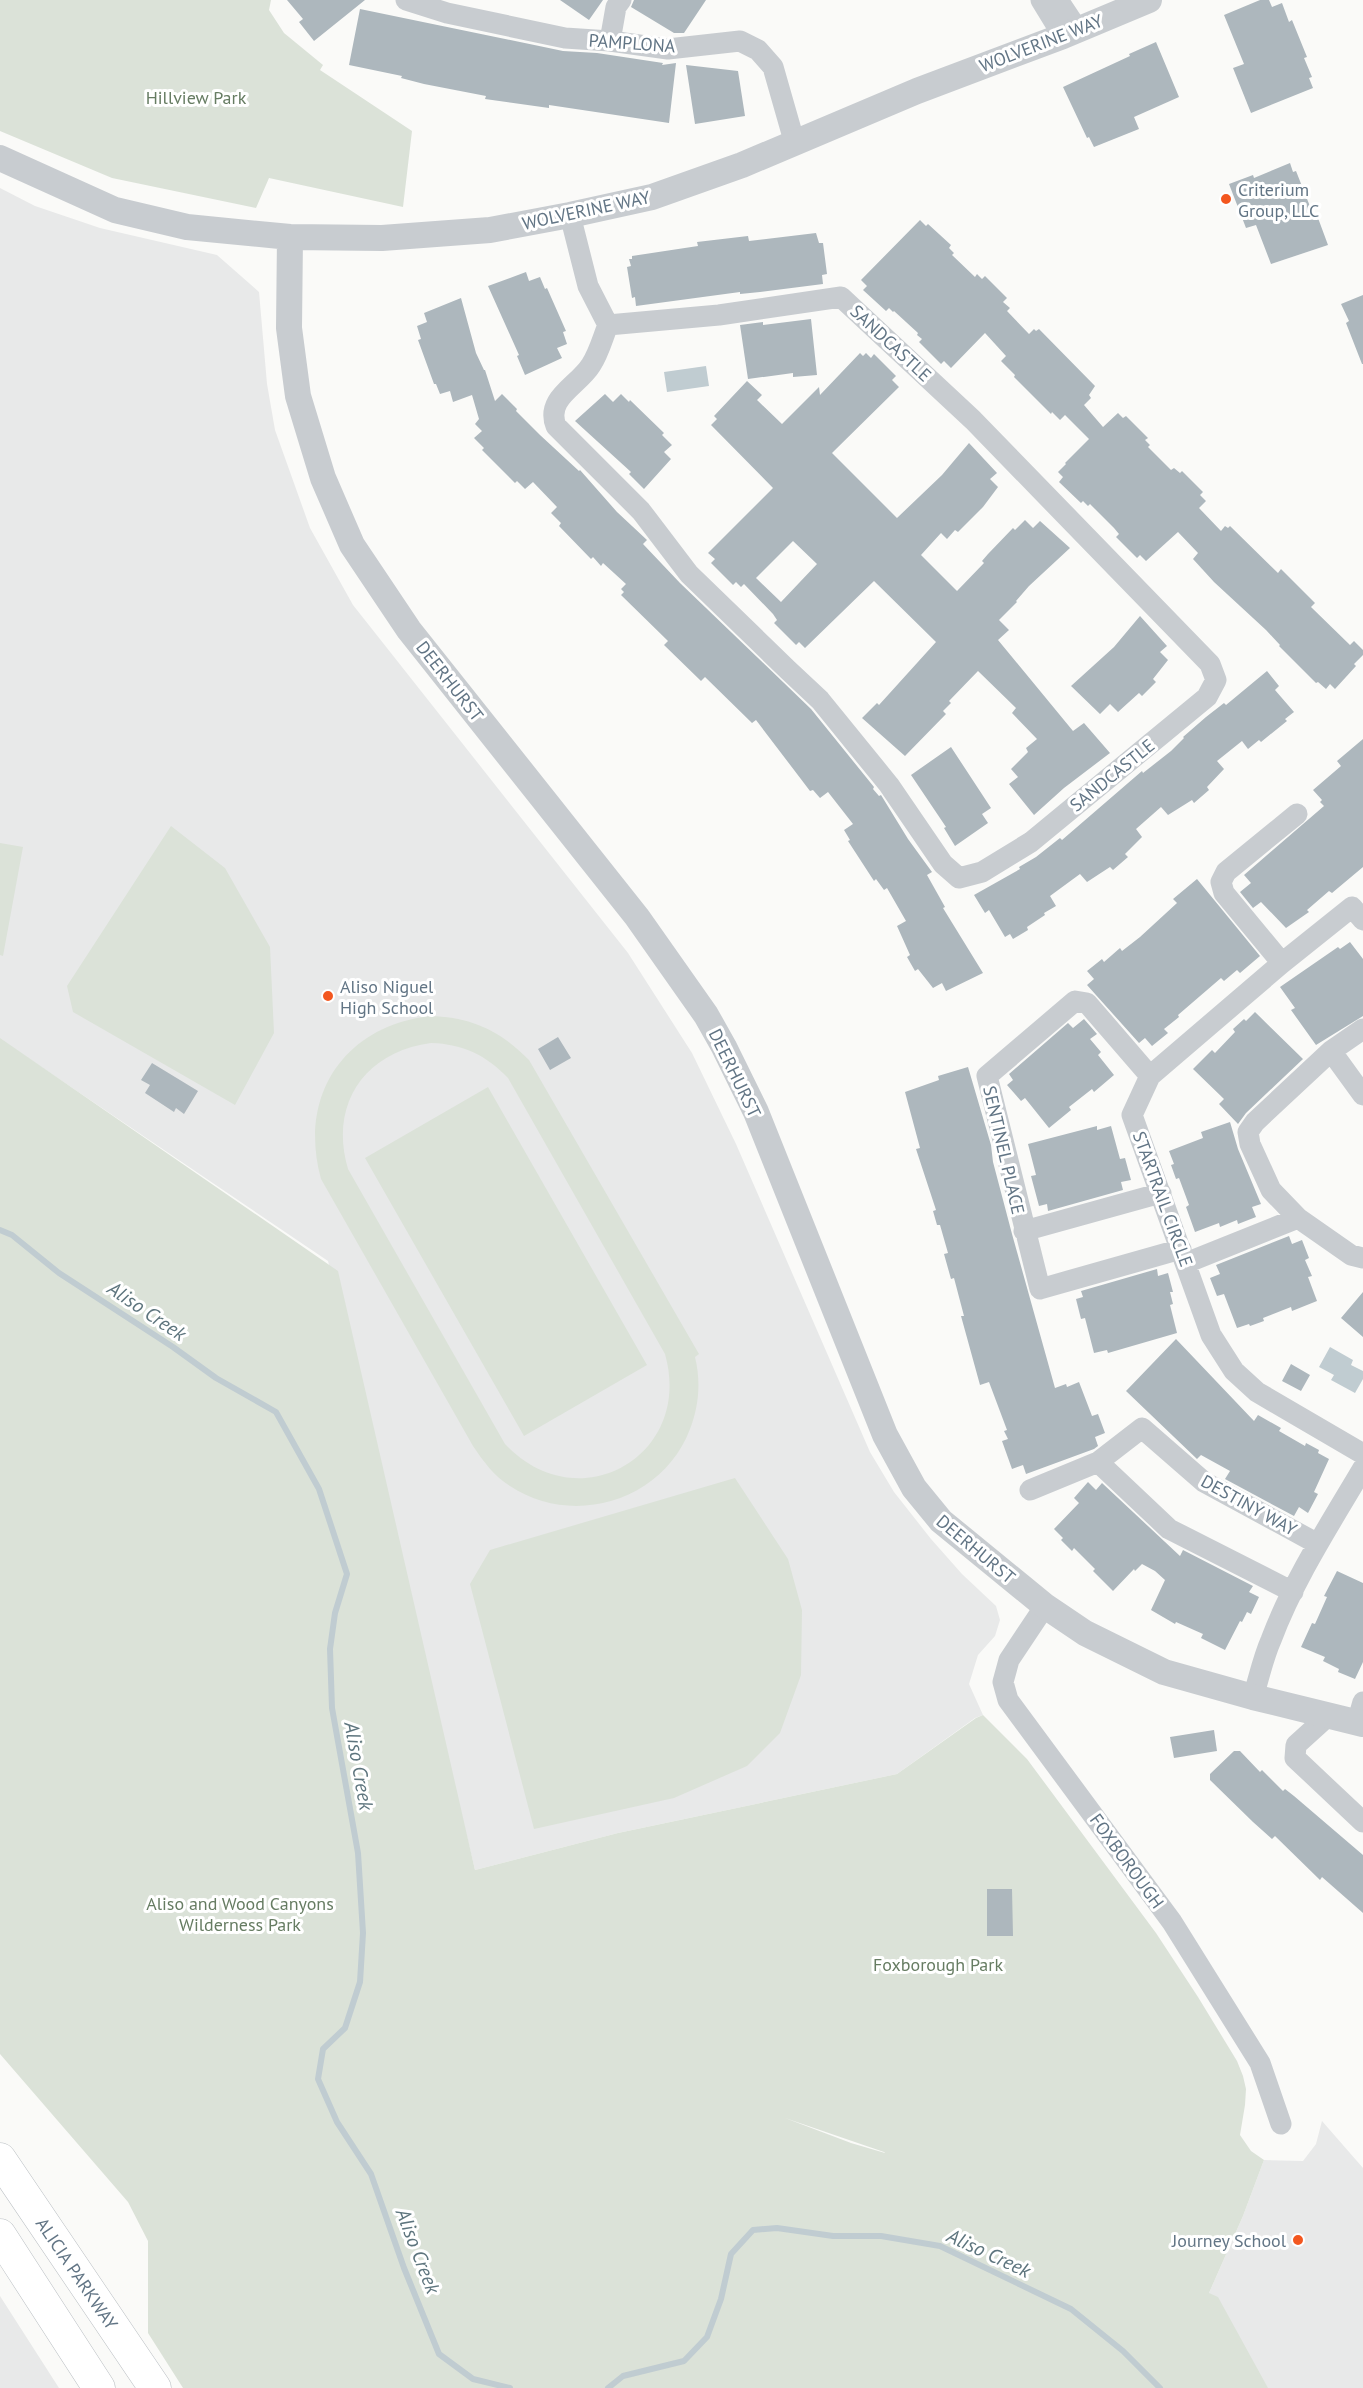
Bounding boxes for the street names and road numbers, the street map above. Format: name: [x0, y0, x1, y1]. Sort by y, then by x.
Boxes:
street label: WOLVERINE WAY: [976, 9, 1106, 77]
street label: PAMPLONA: [588, 28, 677, 58]
street label: WOLVERINE WAY: [520, 185, 652, 235]
street label: SANDCASTLE: [846, 300, 936, 386]
street label: DEERHURST: [411, 636, 489, 726]
street label: SANDCASTLE: [1065, 734, 1159, 816]
street label: DEERHURST: [704, 1025, 766, 1121]
street label: SENTINEL PLACE: [978, 1084, 1030, 1216]
street label: STARTRAIL CIRCLE: [1128, 1128, 1198, 1270]
street label: DESTINY WAY: [1197, 1469, 1301, 1541]
street label: DEERHURST: [932, 1509, 1020, 1589]
street label: FOXBOROUGH: [1085, 1809, 1169, 1913]
street label: ALICIA PARKWAY: [31, 2213, 123, 2334]

